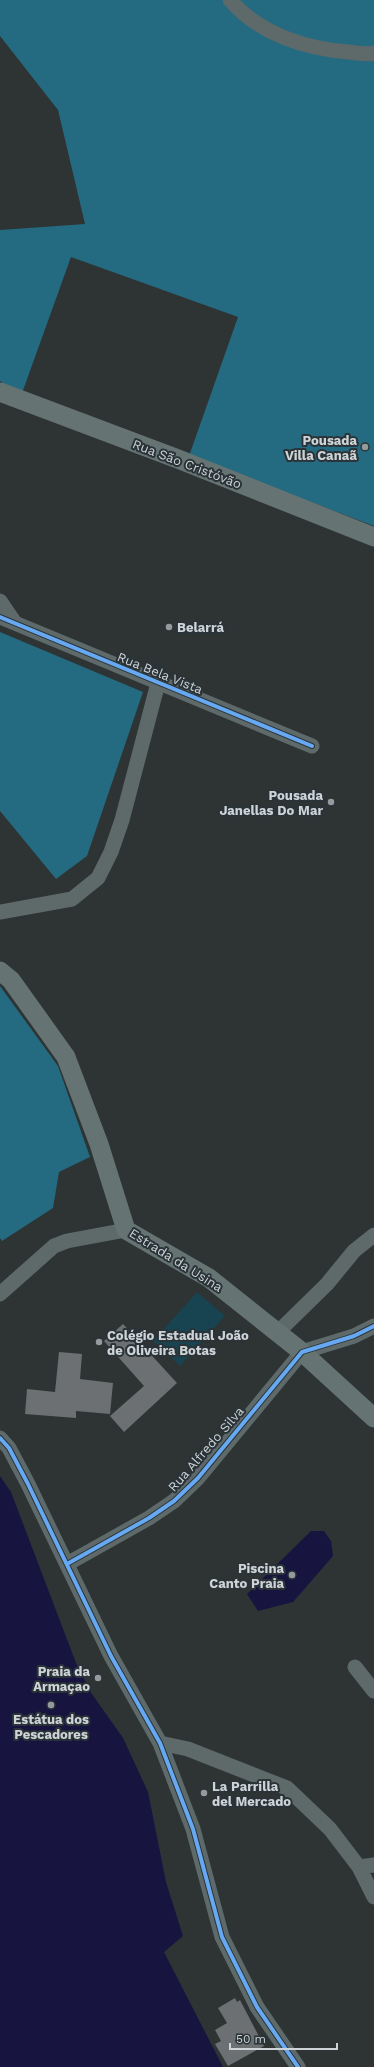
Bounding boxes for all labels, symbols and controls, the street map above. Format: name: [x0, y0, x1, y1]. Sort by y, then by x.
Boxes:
place label: Pousada Villa Canaã: [285, 433, 357, 463]
street label: Rua São Cristóvão: [130, 436, 244, 492]
marker: Pousada Villa Canaã: [360, 442, 370, 452]
place label: Belarrá: [177, 620, 224, 635]
marker: Belarrá: [164, 622, 174, 632]
street label: Rua Bela Vista: [115, 649, 205, 697]
place label: Pousada Janellas Do Mar: [219, 788, 323, 818]
marker: Pousada Janellas Do Mar: [326, 797, 336, 807]
street label: Estrada da Usina: [127, 1225, 226, 1295]
place label: Colégio Estadual João de Oliveira Botas: [107, 1328, 249, 1358]
marker: Colégio Estadual João de Oliveira Botas: [94, 1337, 104, 1347]
street label: Rua Alfredo Silva: [165, 1403, 247, 1495]
place label: Piscina Canto Praia: [209, 1561, 284, 1591]
marker: Piscina Canto Praia: [287, 1570, 297, 1580]
place label: Praia da Armaçao: [33, 1664, 90, 1694]
marker: Praia da Armaçao: [93, 1673, 103, 1683]
marker: Estátua dos Pescadores: [46, 1700, 56, 1710]
place label: Estátua dos Pescadores: [13, 1712, 89, 1742]
place label: La Parrilla del Mercado: [212, 1779, 291, 1809]
marker: La Parrilla del Mercado: [199, 1788, 209, 1798]
scale bar: [230, 2025, 337, 2051]
text: 50 m: [236, 2032, 266, 2046]

